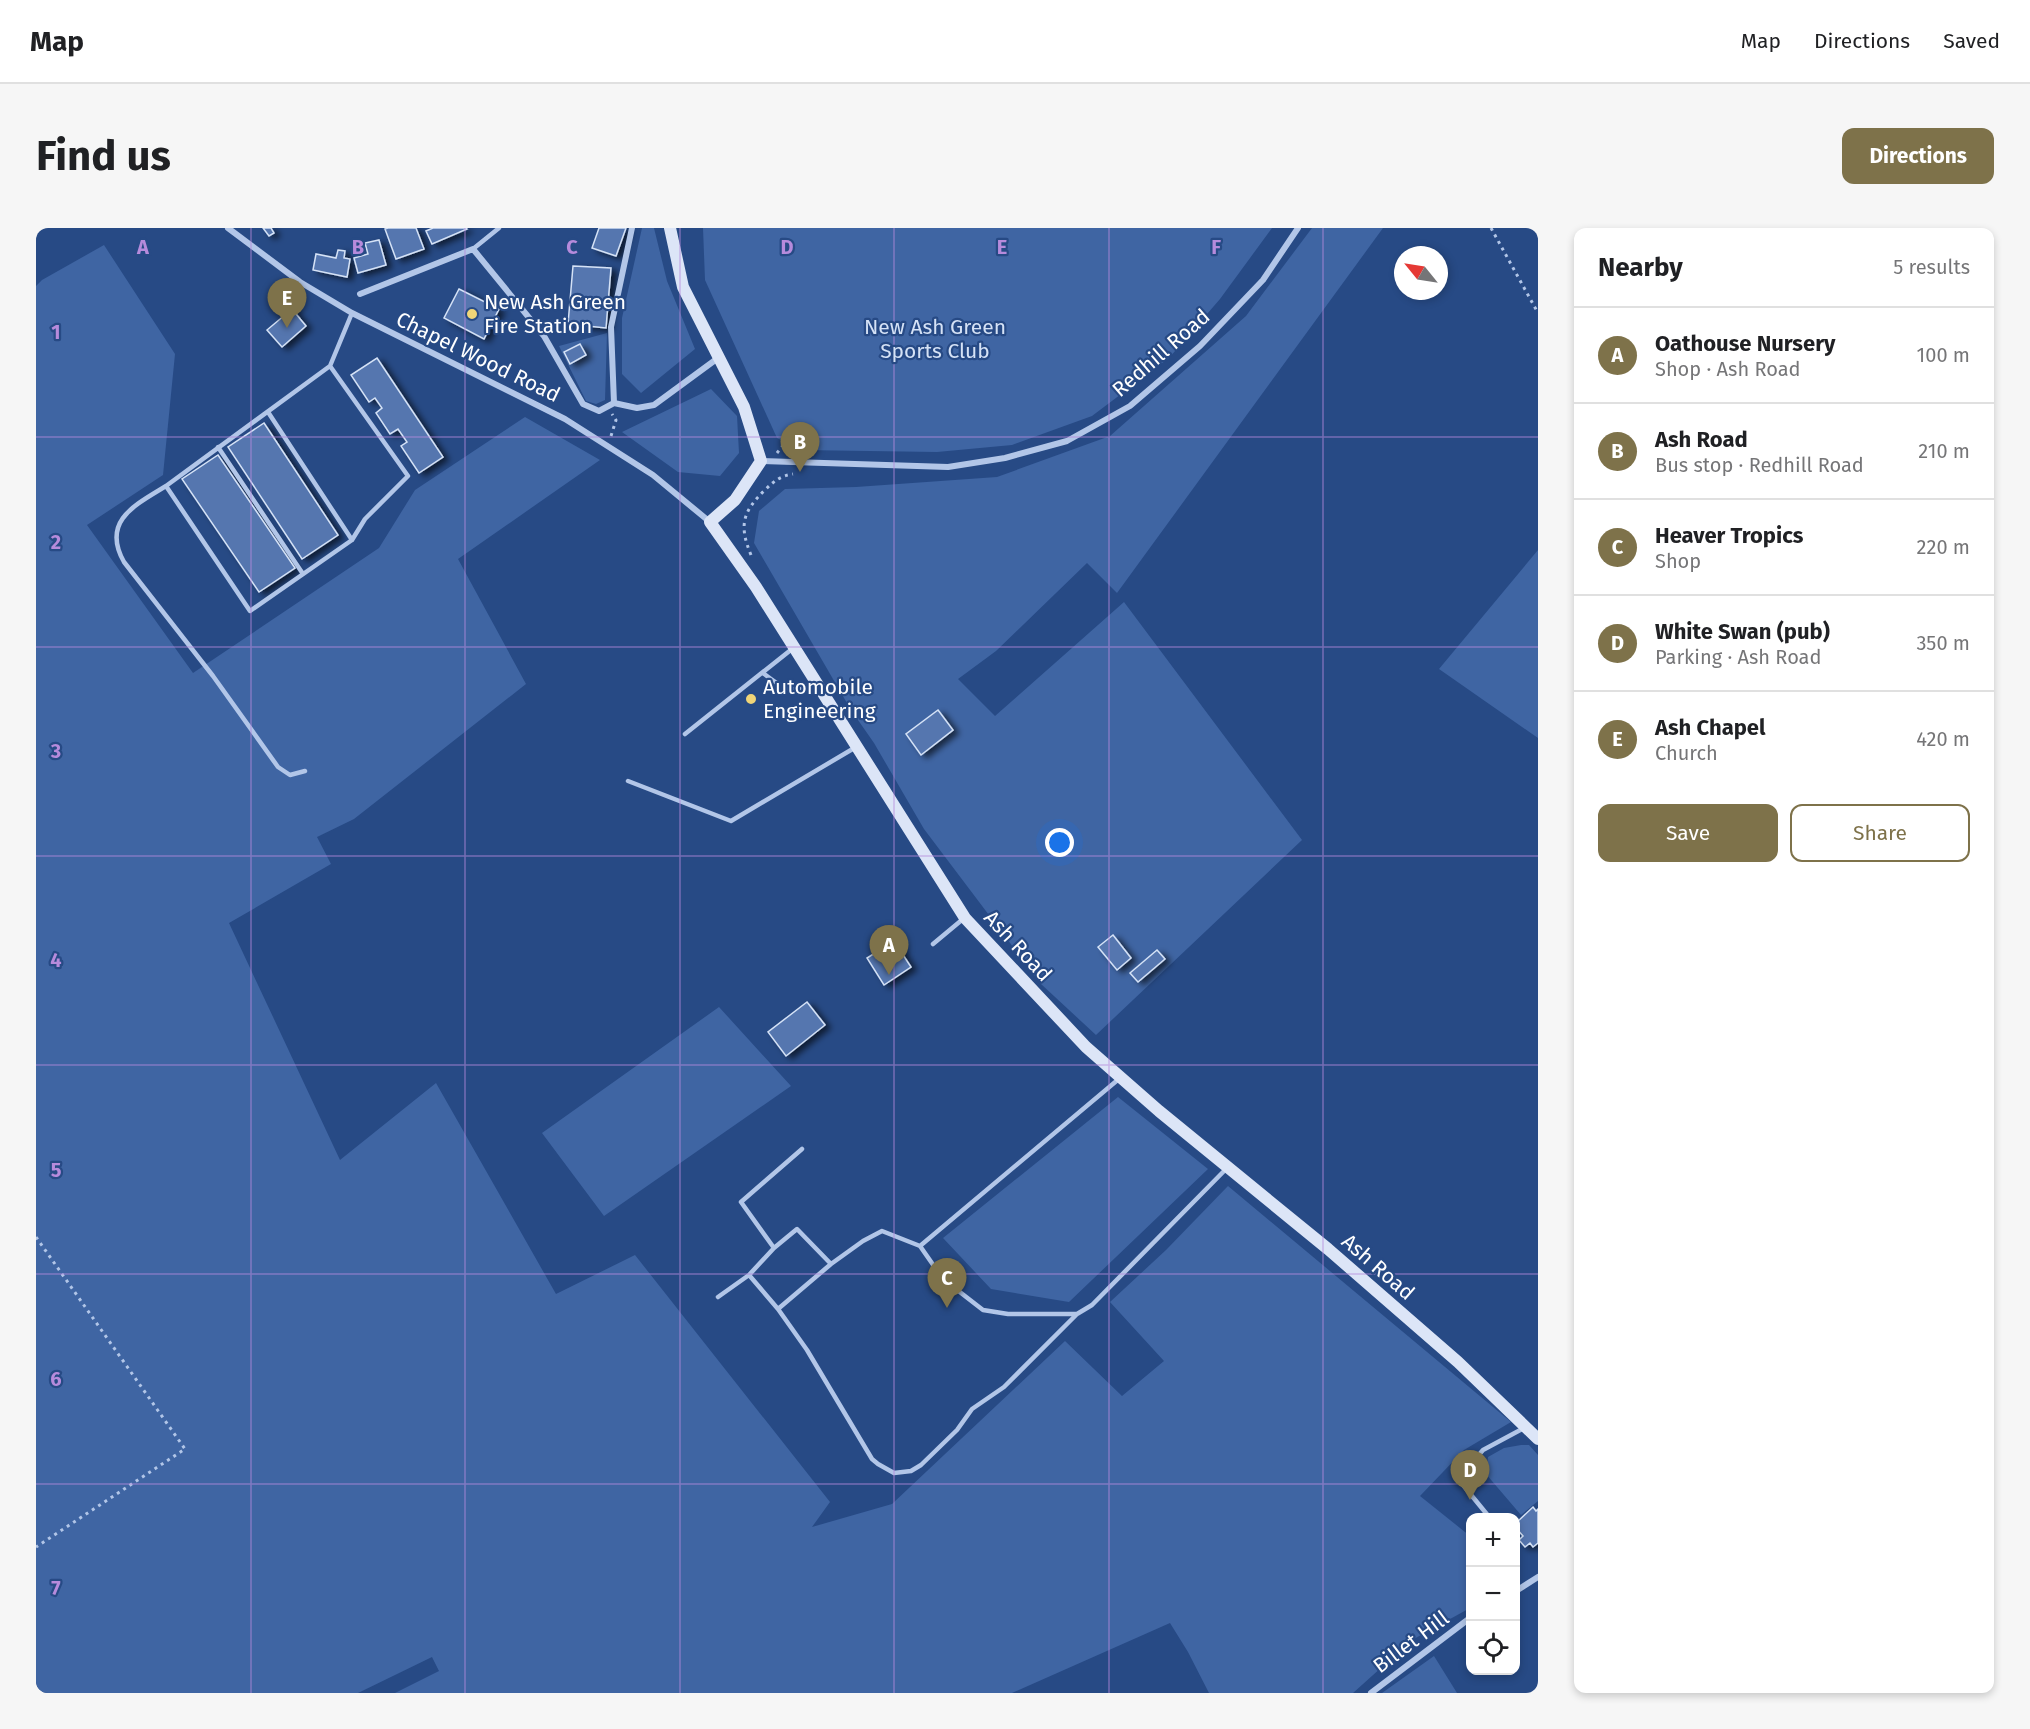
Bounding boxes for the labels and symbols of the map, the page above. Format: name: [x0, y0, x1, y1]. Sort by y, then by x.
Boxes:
text: A: [136, 235, 150, 259]
text: B: [352, 235, 364, 259]
text: C: [566, 235, 578, 259]
text: D: [780, 235, 794, 259]
text: E: [997, 235, 1007, 259]
text: F: [1211, 235, 1221, 259]
north arrow: [1394, 246, 1448, 300]
pin: E: [268, 279, 306, 328]
place label: New Ash Green Fire Station: [484, 289, 626, 339]
street label: Redhill Road: [1107, 304, 1215, 402]
street label: Chapel Wood Road: [392, 306, 564, 408]
marker: New Ash Green Fire Station: [465, 307, 479, 321]
park label: New Ash Green Sports Club: [864, 314, 1006, 364]
text: 1: [51, 320, 61, 344]
pin: B: [780, 422, 819, 472]
text: 2: [51, 530, 61, 554]
place label: Automobile Engineering: [763, 674, 876, 724]
marker: Automobile Engineering: [744, 692, 758, 706]
text: 3: [50, 739, 61, 763]
your location: [1045, 828, 1074, 857]
street label: Ash Road: [978, 905, 1058, 987]
pin: A: [870, 926, 908, 975]
text: 4: [50, 948, 62, 972]
text: 5: [51, 1158, 62, 1182]
street label: Ash Road: [1336, 1228, 1420, 1306]
pin: C: [928, 1258, 966, 1308]
text: 6: [50, 1367, 62, 1391]
pin: D: [1450, 1450, 1490, 1500]
text: 7: [51, 1576, 61, 1600]
street label: Billet Hill: [1368, 1605, 1454, 1679]

